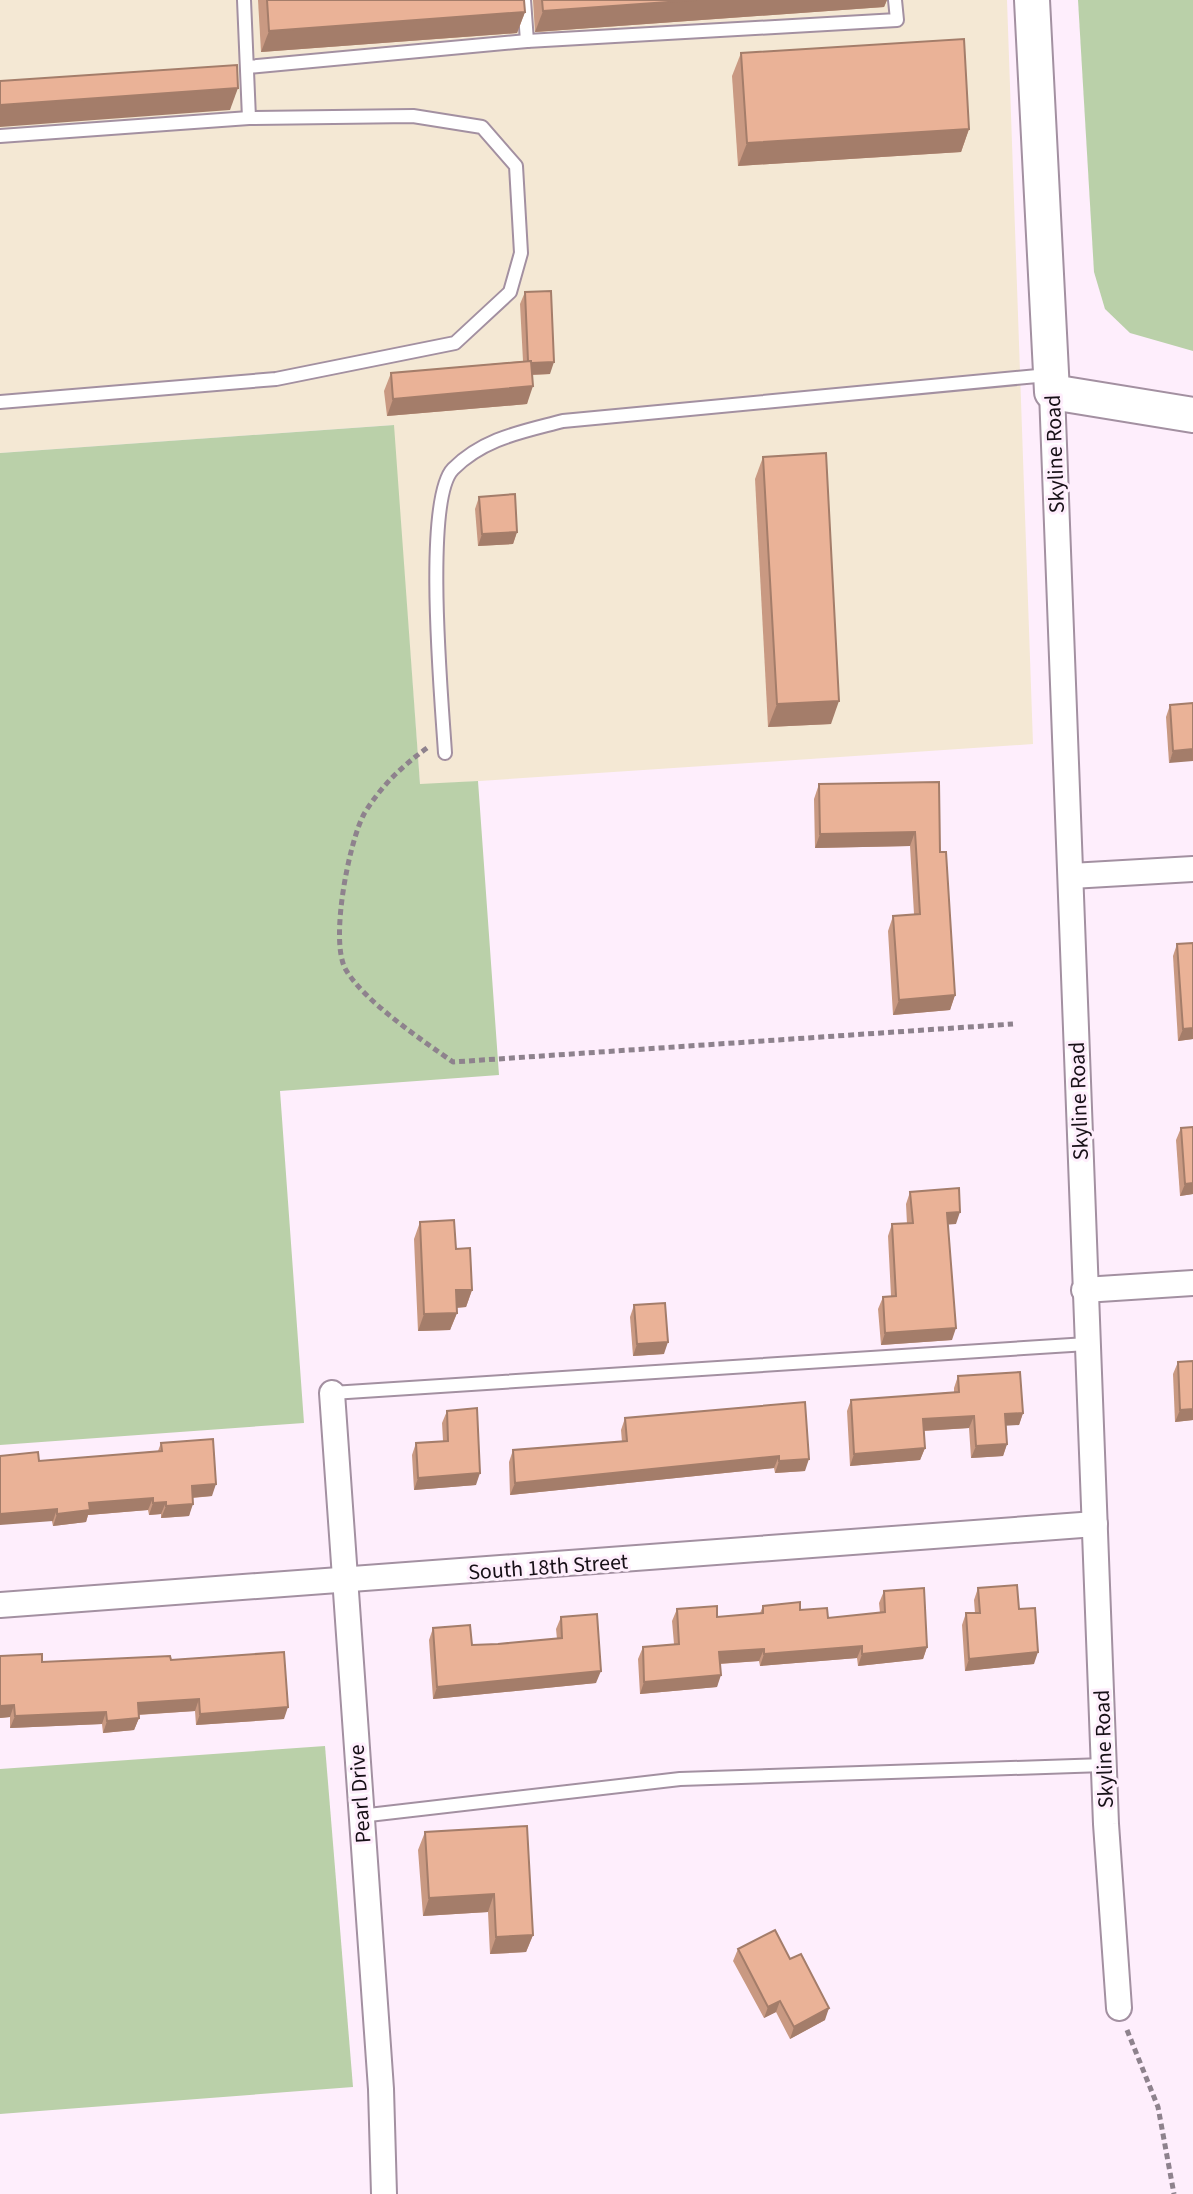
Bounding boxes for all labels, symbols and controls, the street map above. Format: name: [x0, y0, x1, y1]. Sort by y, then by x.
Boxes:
street label: Skyline Road: [1037, 394, 1073, 514]
street label: Skyline Road: [1061, 1041, 1097, 1161]
street label: South 18th Street: [467, 1545, 630, 1589]
street label: Skyline Road: [1086, 1689, 1122, 1809]
street label: Pearl Drive: [341, 1743, 379, 1844]

